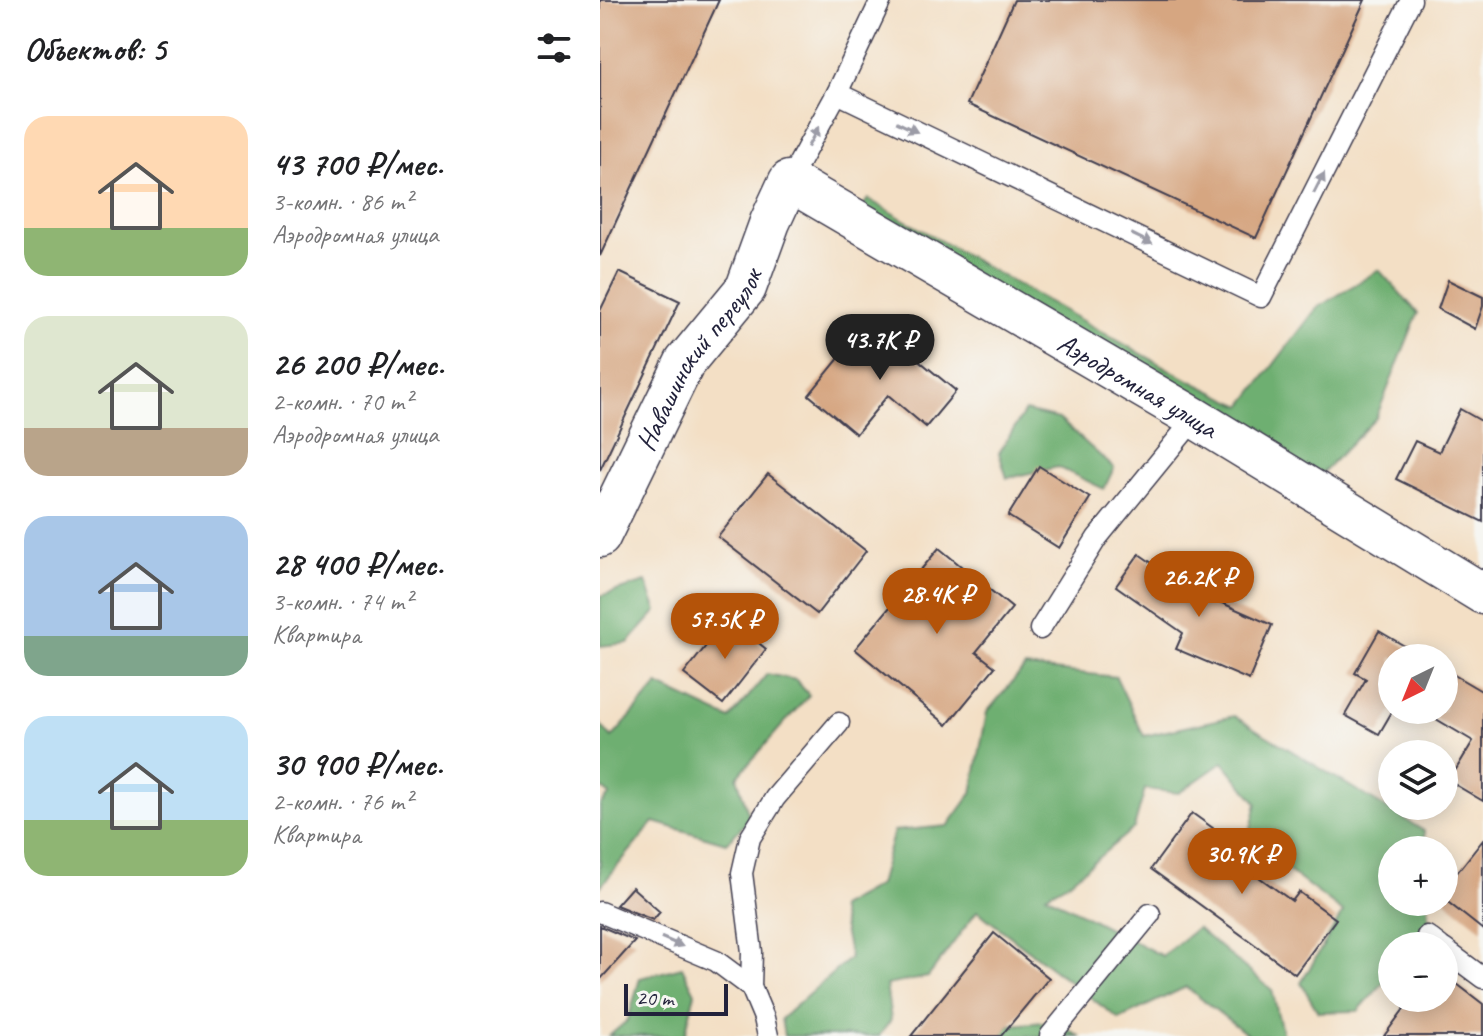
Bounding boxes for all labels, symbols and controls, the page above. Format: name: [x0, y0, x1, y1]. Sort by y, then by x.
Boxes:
icon: filters: [532, 26, 576, 70]
text: Объектов: 5: [24, 27, 166, 70]
one-way arrow: [896, 120, 919, 133]
one-way arrow: [806, 126, 820, 148]
text: 43 700 ₽/мес.: [272, 142, 443, 185]
icon: home: [88, 148, 184, 244]
one-way arrow: [1312, 171, 1325, 194]
text: 3-комн. · 86 m²: [272, 185, 412, 218]
text: Аэродромная улица: [272, 218, 438, 251]
one-way arrow: [1130, 232, 1153, 246]
street label: Навашинский переулок: [627, 262, 770, 456]
pin: 43.7K ₽: [806, 314, 954, 382]
text: 43.7K ₽: [843, 323, 917, 356]
street label: Аэродромная улица: [1052, 324, 1226, 446]
text: 26 200 ₽/мес.: [272, 342, 444, 385]
icon: home: [88, 348, 184, 444]
text: 2-комн. · 70 m²: [272, 385, 412, 418]
text: Аэродромная улица: [272, 418, 438, 451]
text: 28 400 ₽/мес.: [272, 542, 443, 585]
icon: home: [88, 548, 184, 644]
pin: 26.2K ₽: [1125, 551, 1273, 619]
text: 26.2K ₽: [1162, 560, 1236, 593]
pin: 28.4K ₽: [863, 568, 1011, 636]
text: 28.4K ₽: [900, 577, 974, 610]
text: 3-комн. · 74 m²: [272, 585, 412, 618]
pin: 57.5K ₽: [651, 593, 799, 661]
text: 57.5K ₽: [689, 602, 761, 635]
text: Квартира: [272, 618, 361, 651]
north arrow: [1378, 644, 1458, 724]
map controls: [1378, 644, 1458, 1012]
button: layers: [1378, 740, 1458, 820]
text: 30 900 ₽/мес.: [272, 742, 443, 785]
icon: home: [88, 748, 184, 844]
text: 2-комн. · 76 m²: [272, 785, 412, 818]
text: Квартира: [272, 818, 361, 851]
pin: 30.9K ₽: [1168, 828, 1316, 896]
button: +: [1378, 836, 1458, 916]
text: 30.9K ₽: [1206, 837, 1278, 870]
button: −: [1378, 932, 1458, 1012]
one-way arrow: [660, 936, 684, 949]
scale bar: [624, 980, 728, 1016]
text: 20 m: [636, 984, 673, 1012]

